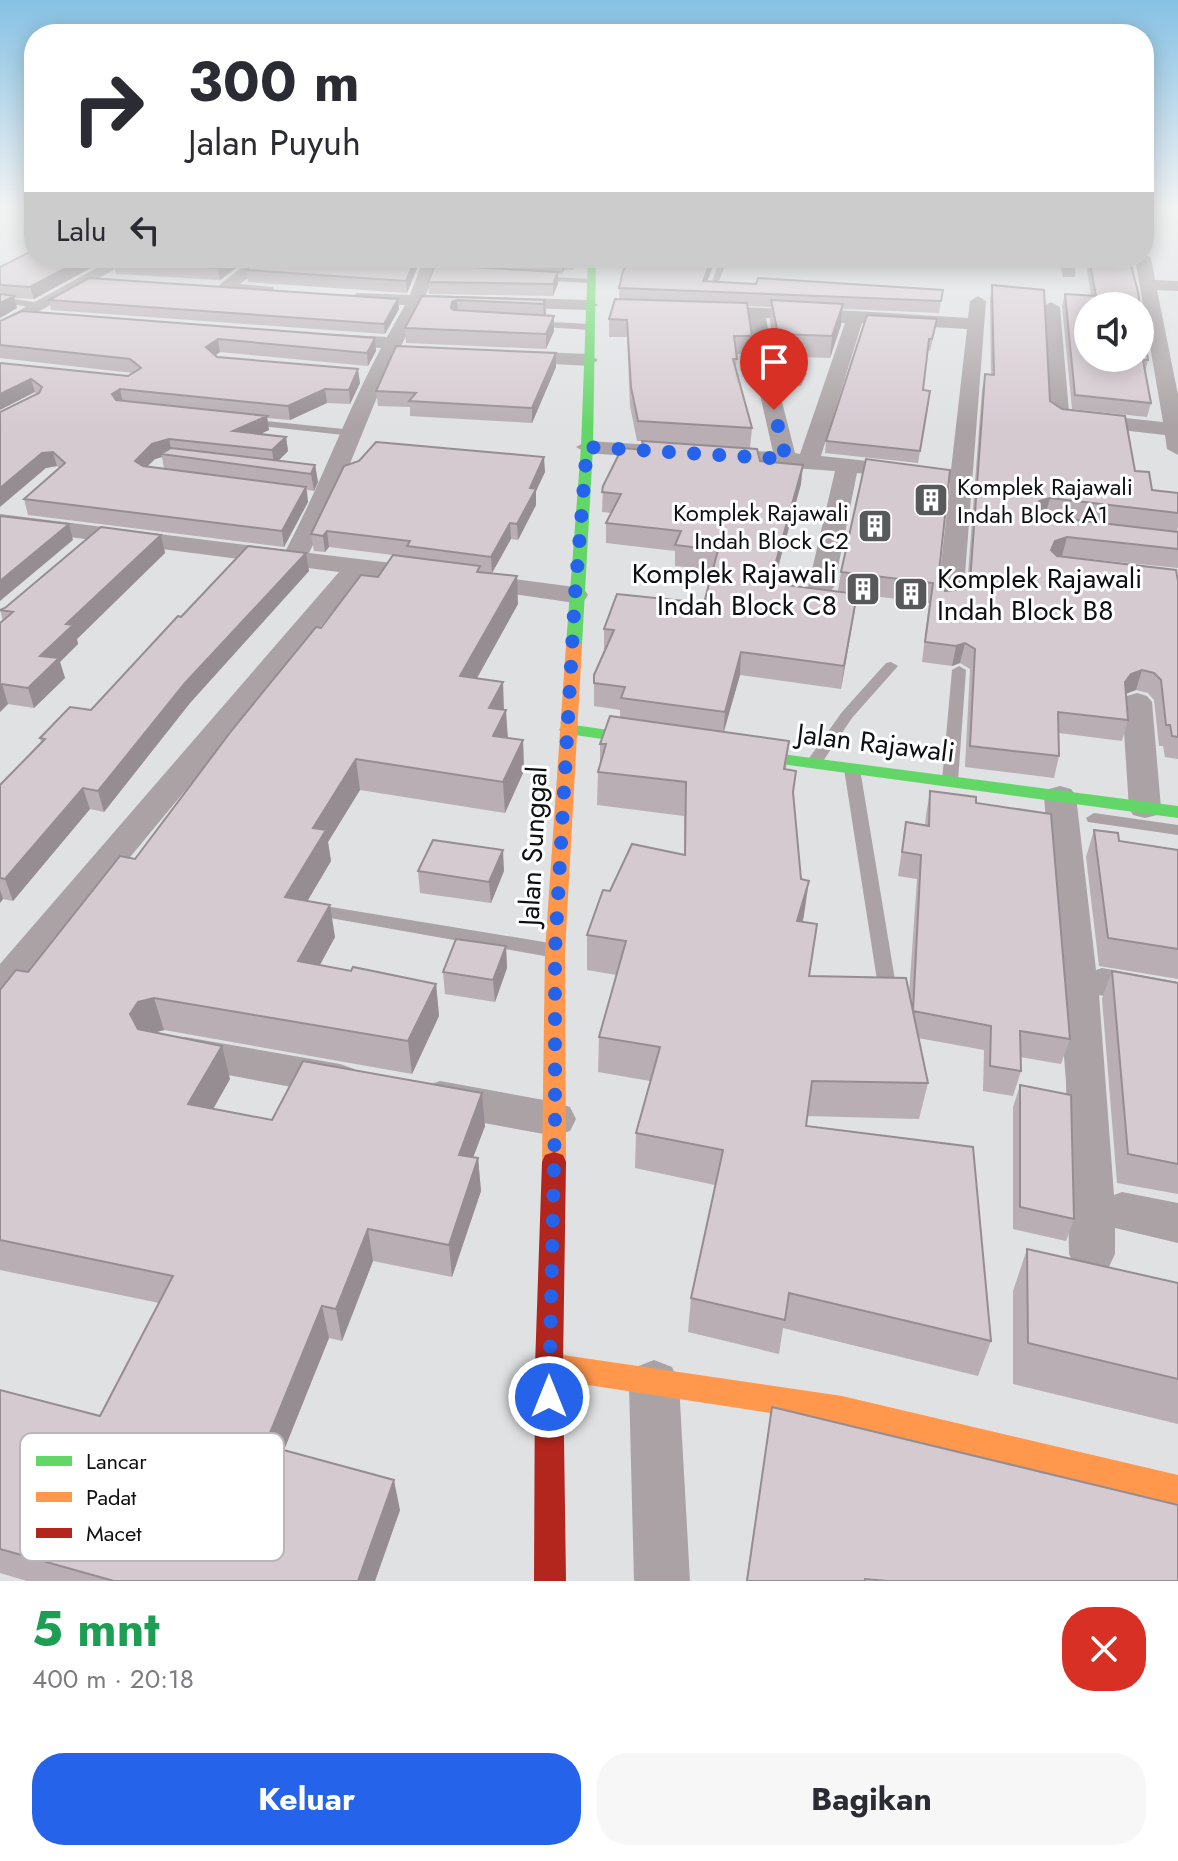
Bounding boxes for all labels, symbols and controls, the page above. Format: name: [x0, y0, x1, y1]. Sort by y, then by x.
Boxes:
text: 300 m: [188, 41, 360, 122]
icon: right: [56, 56, 160, 160]
text: Jalan Puyuh: [188, 116, 361, 168]
icon: left: [123, 208, 167, 252]
text: Lalu: [56, 209, 107, 252]
map controls: [1074, 292, 1154, 372]
button: sound: [1074, 292, 1154, 372]
pin: [740, 328, 808, 410]
icon: arrive: [752, 340, 796, 384]
place label: Komplek Rajawali Indah Block A1: [957, 469, 1133, 532]
building icon: Komplek Rajawali Indah Block A1: [912, 481, 950, 519]
place label: Komplek Rajawali Indah Block C2: [673, 495, 849, 558]
building icon: Komplek Rajawali Indah Block C2: [856, 507, 894, 545]
place label: Komplek Rajawali Indah Block C8: [632, 553, 837, 626]
place label: Komplek Rajawali Indah Block B8: [937, 558, 1142, 631]
building icon: Komplek Rajawali Indah Block C8: [844, 570, 882, 608]
building icon: Komplek Rajawali Indah Block B8: [892, 575, 930, 613]
street label: Jalan Rajawali: [791, 712, 957, 773]
street label: Jalan Sunggal: [508, 765, 558, 931]
position arrow: [507, 1355, 591, 1439]
legend: [20, 1433, 284, 1561]
text: Lancar: [86, 1445, 147, 1477]
text: Padat: [86, 1481, 137, 1513]
text: Macet: [86, 1517, 142, 1549]
text: 5 mnt: [32, 1595, 160, 1664]
button: close: [1062, 1607, 1146, 1691]
text: 400 m · 20:18: [32, 1660, 194, 1698]
button: Keluar: [32, 1753, 581, 1845]
button: Bagikan: [597, 1753, 1146, 1845]

